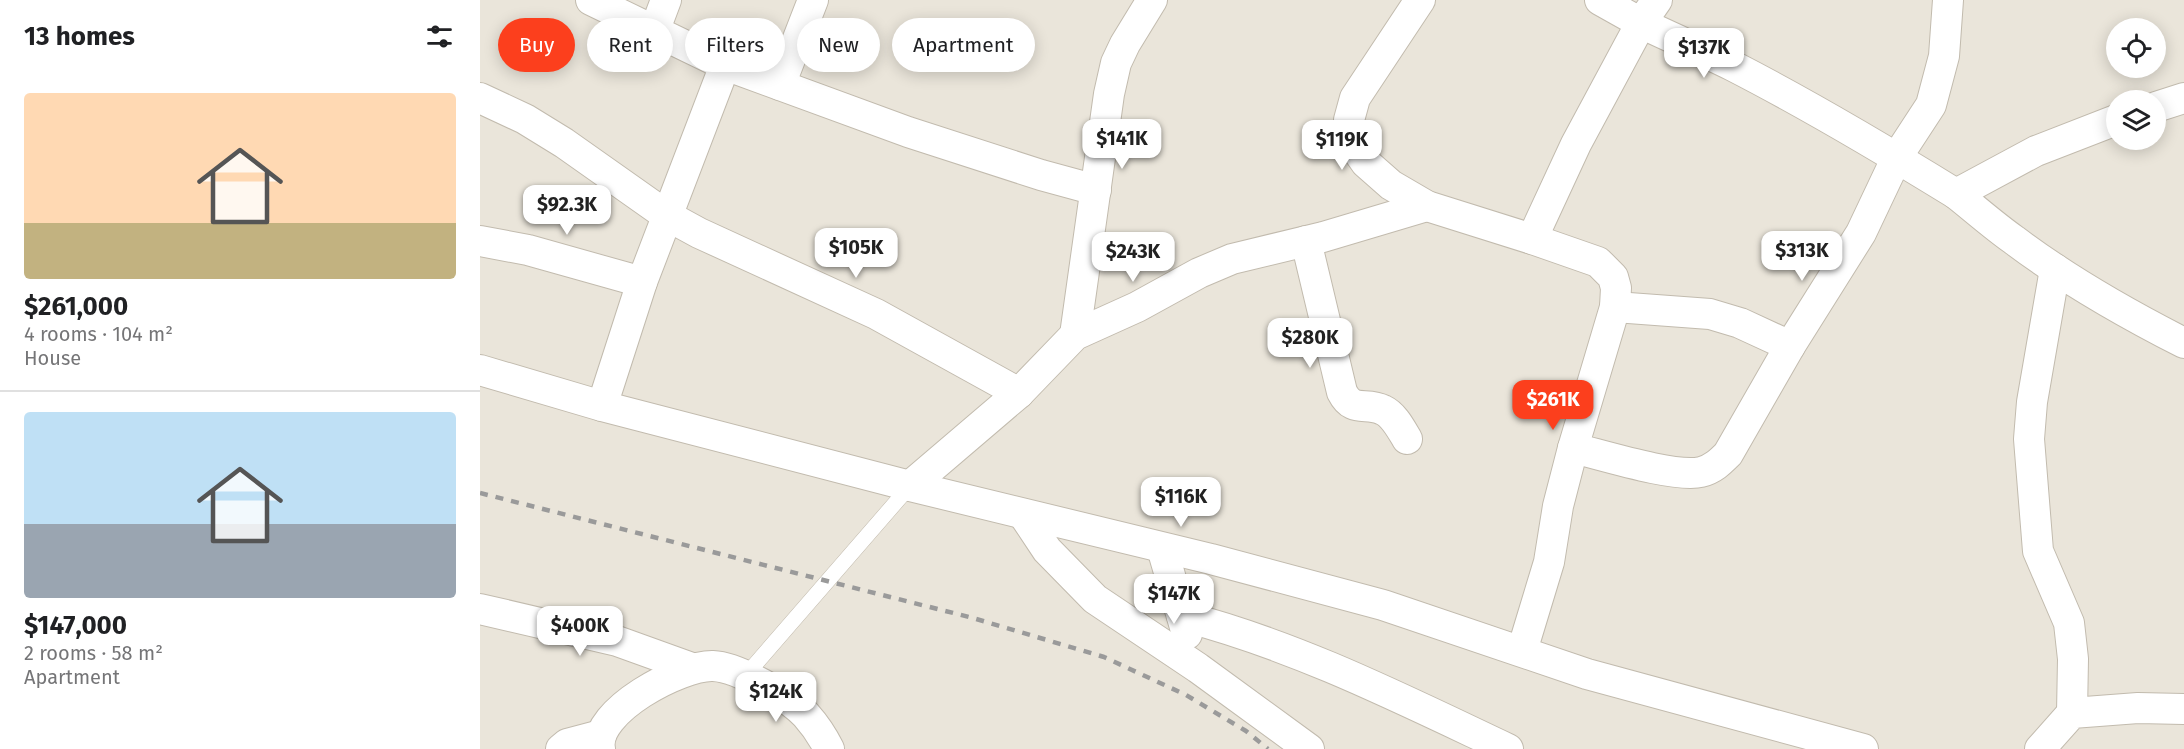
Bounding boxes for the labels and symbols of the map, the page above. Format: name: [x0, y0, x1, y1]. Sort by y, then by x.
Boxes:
pin: $137K: [1662, 28, 1746, 79]
pin: $141K: [1080, 119, 1164, 170]
pin: $119K: [1300, 120, 1384, 171]
pin: $92.3K: [518, 185, 616, 236]
pin: $105K: [814, 228, 898, 279]
pin: $313K: [1760, 231, 1844, 282]
pin: $243K: [1091, 232, 1175, 283]
pin: $280K: [1268, 318, 1352, 369]
pin: $261K: [1511, 380, 1595, 431]
pin: $116K: [1139, 477, 1223, 528]
pin: $147K: [1132, 574, 1216, 625]
pin: $400K: [538, 606, 622, 657]
pin: $124K: [734, 672, 818, 723]

